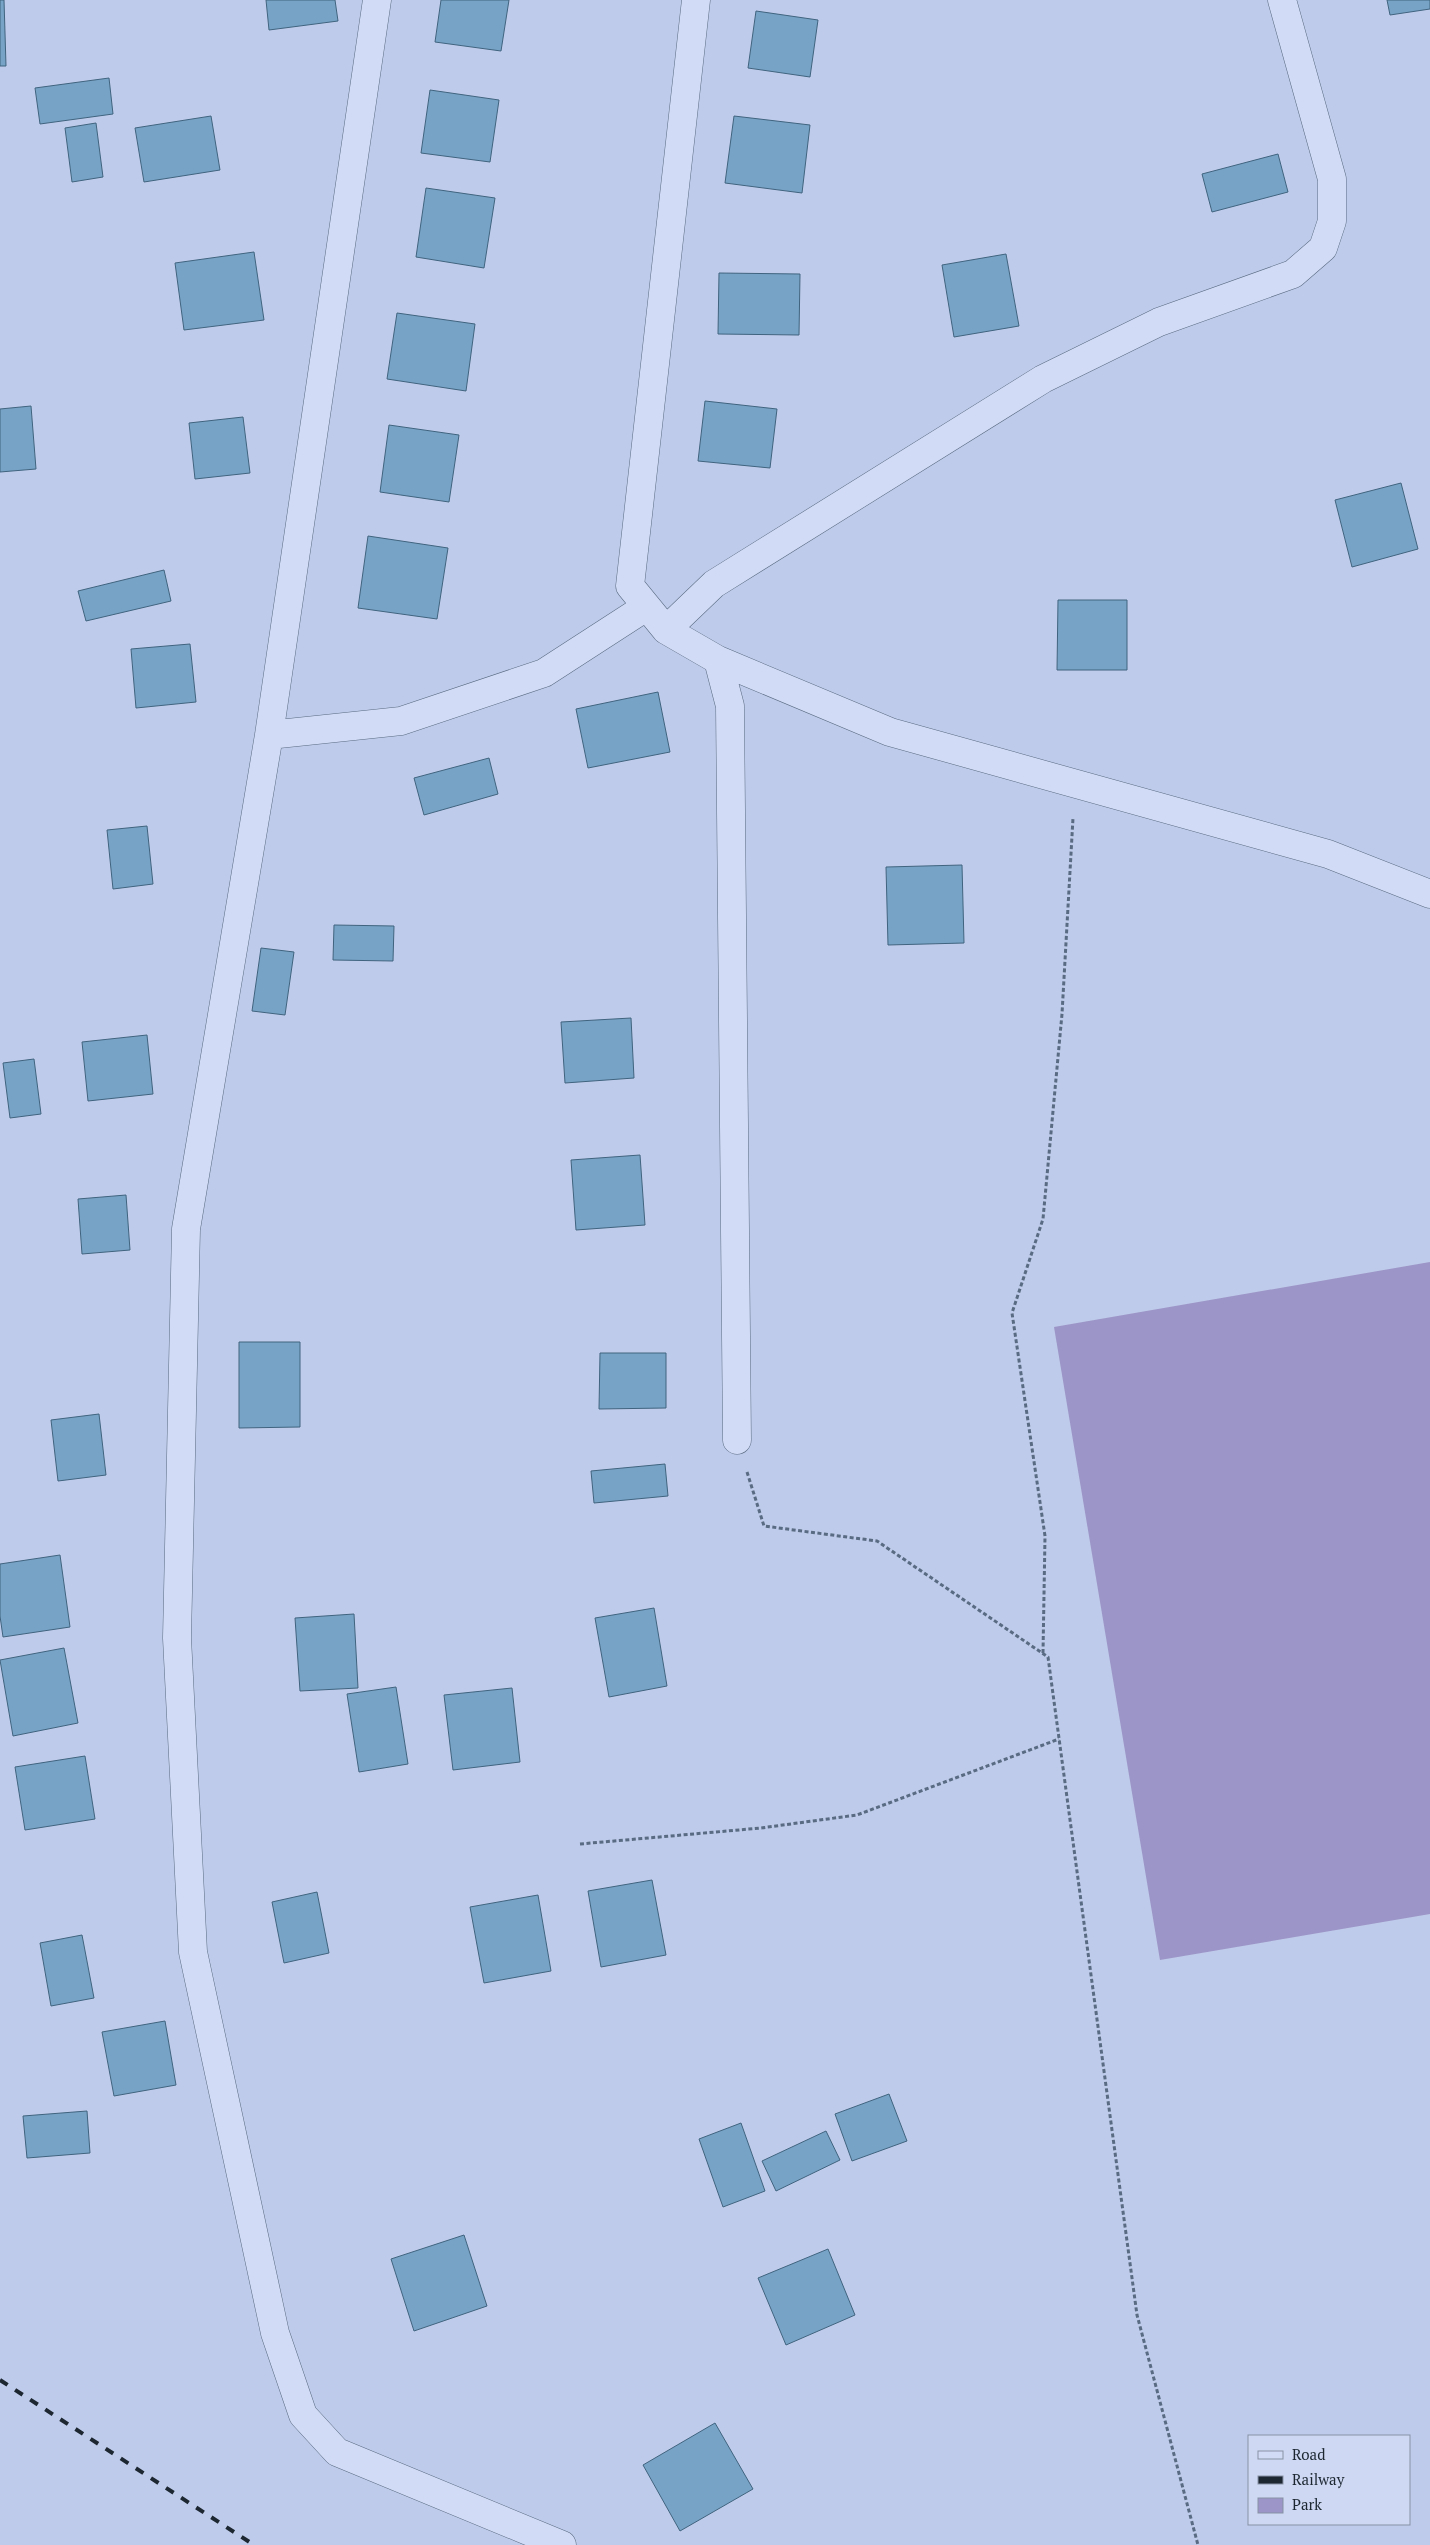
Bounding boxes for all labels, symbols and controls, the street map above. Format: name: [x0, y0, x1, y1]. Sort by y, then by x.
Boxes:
legend: [1248, 2435, 1410, 2525]
text: Road: [1292, 2444, 1325, 2464]
text: Railway: [1292, 2469, 1345, 2489]
text: Park: [1292, 2494, 1322, 2514]

